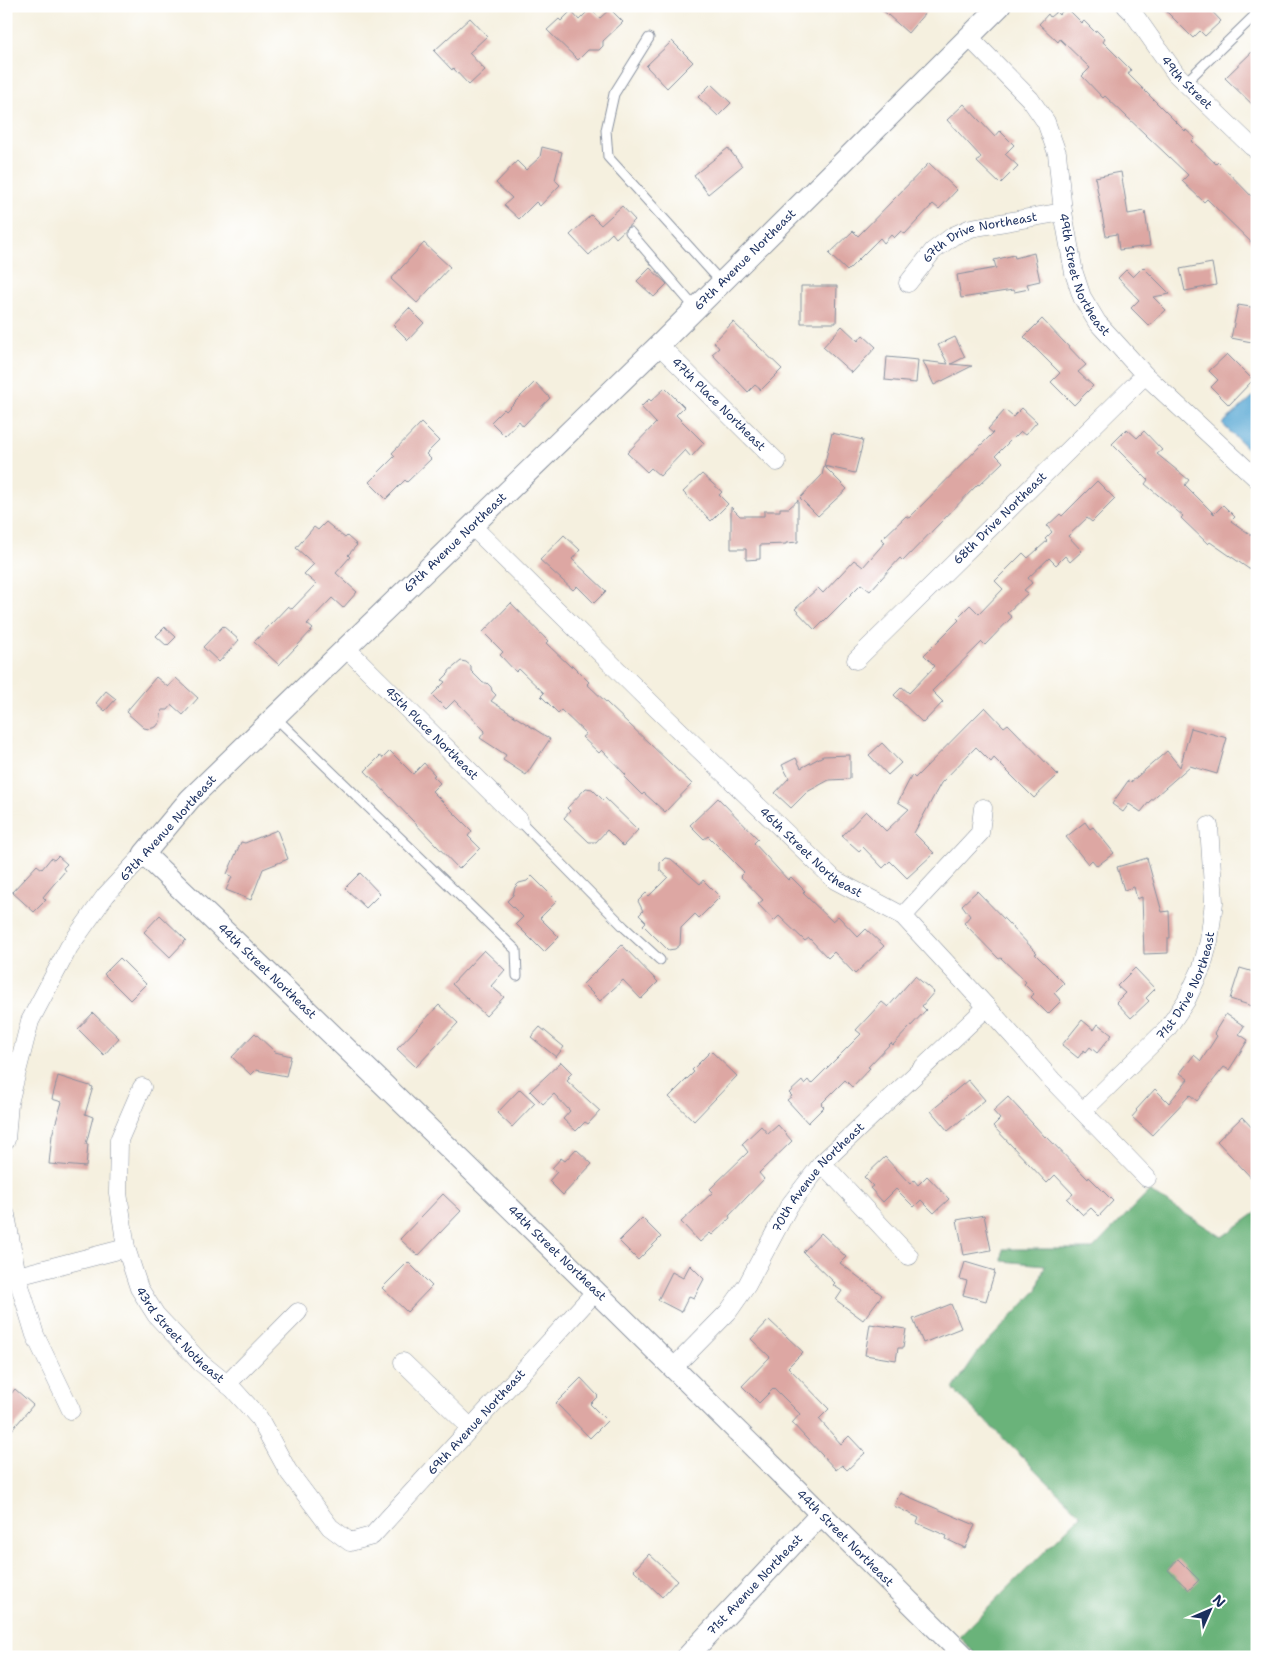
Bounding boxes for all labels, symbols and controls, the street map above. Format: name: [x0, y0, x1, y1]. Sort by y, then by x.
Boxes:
street label: 49th Street: [1158, 53, 1216, 113]
street label: 67th Avenue Northeast: [691, 206, 799, 314]
street label: 67th Drive Northeast: [919, 209, 1038, 266]
street label: 49th Street Northeast: [1055, 212, 1114, 339]
street label: 47th Place Northeast: [668, 354, 769, 454]
street label: 68th Drive Northeast: [950, 468, 1050, 568]
street label: 67th Avenue Northeast: [400, 489, 510, 596]
street label: 45th Place Northeast: [382, 683, 482, 783]
street label: 67th Avenue Northeast: [116, 772, 220, 884]
street label: 46th Street Northeast: [756, 804, 865, 901]
street label: 44th Street Northeast: [214, 920, 320, 1022]
street label: 71st Drive Northeast: [1153, 931, 1218, 1043]
street label: 70th Avenue Northeast: [768, 1119, 868, 1235]
street label: 44th Street Northeast: [504, 1202, 610, 1304]
street label: 43rd Street Notheast: [132, 1283, 228, 1387]
street label: 69th Avenue Northeast: [424, 1366, 529, 1478]
street label: 44th Street Northeast: [793, 1486, 897, 1590]
street label: 71st Avenue Northeast: [703, 1531, 806, 1639]
north arrow: [1186, 1586, 1236, 1636]
text: N: [1209, 1591, 1229, 1611]

